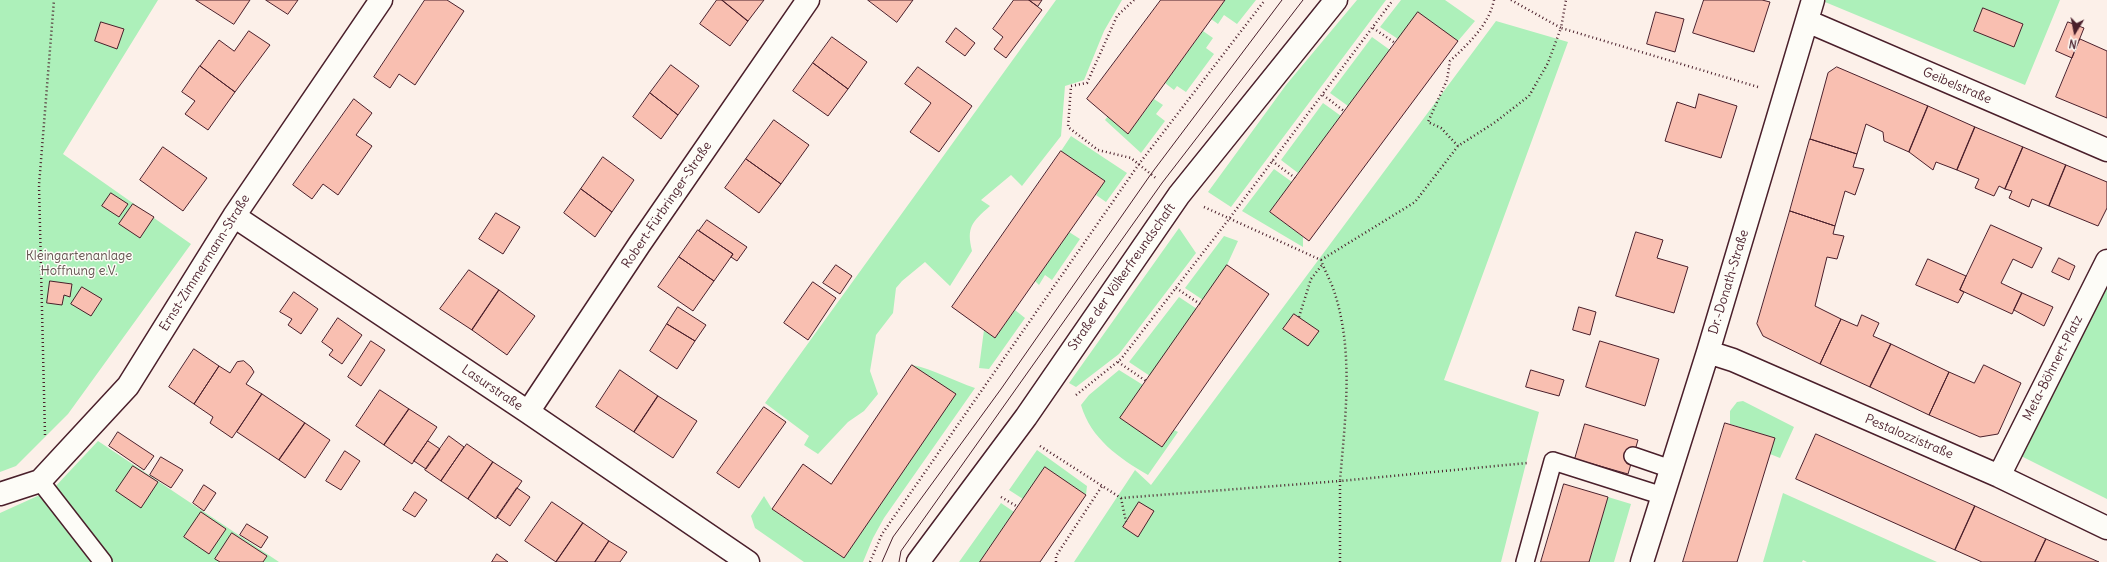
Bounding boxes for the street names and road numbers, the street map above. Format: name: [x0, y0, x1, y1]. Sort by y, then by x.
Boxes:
street label: Geibelstraße: [1920, 64, 1994, 108]
street label: Robert-Fürbringer-Straße: [619, 139, 715, 271]
street label: Ernst-Zimmermann-Straße: [156, 192, 254, 334]
street label: Straße der Völkerfreundschaft: [1065, 201, 1179, 353]
street label: Dr.-Donath-Straße: [1706, 228, 1752, 336]
street label: Meta-Böhnert-Platz: [2020, 313, 2086, 423]
street label: Lasurstraße: [459, 362, 525, 414]
street label: Pestalozzistraße: [1862, 411, 1956, 463]

